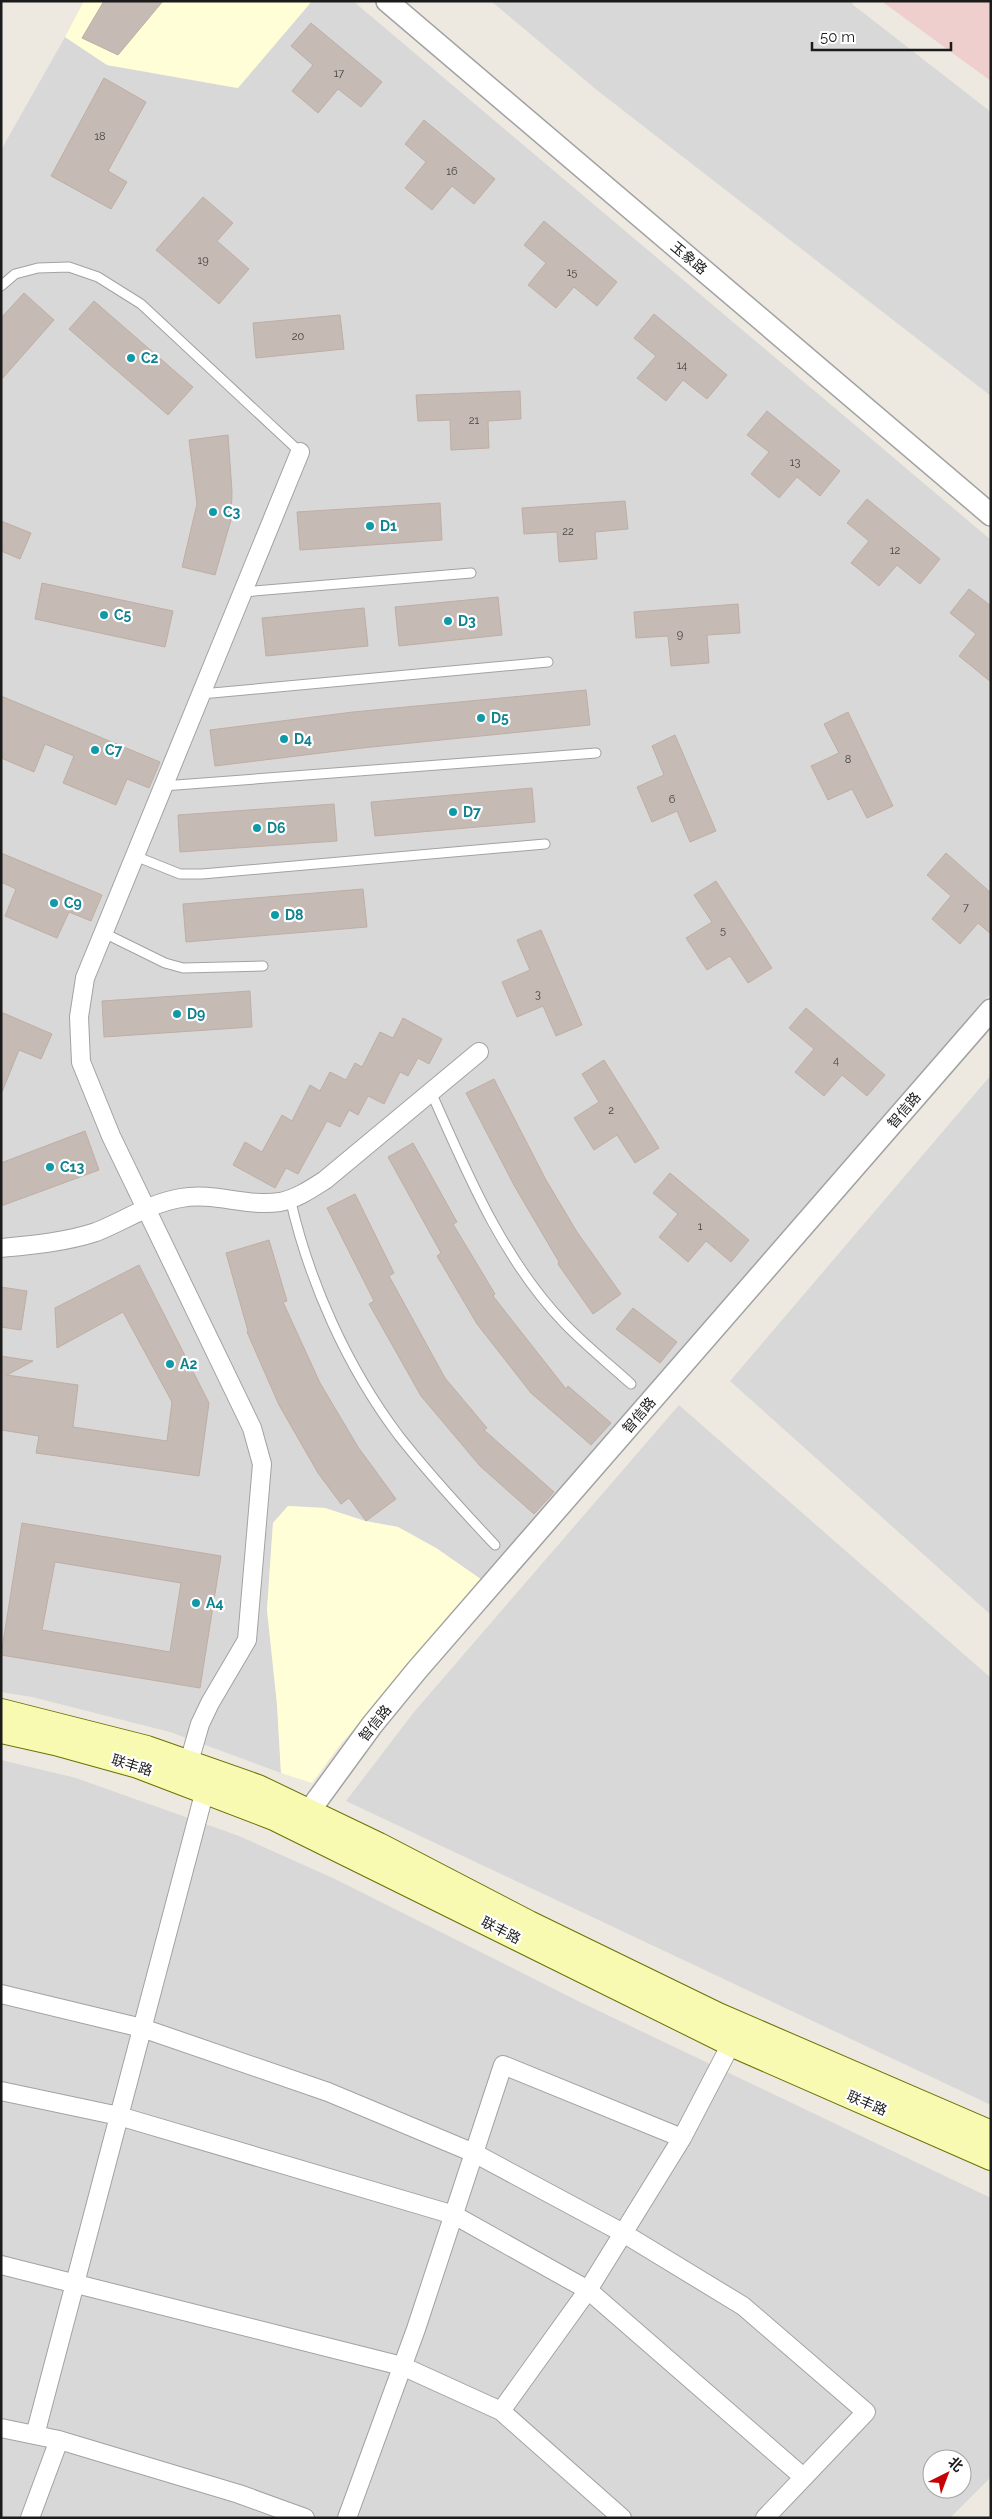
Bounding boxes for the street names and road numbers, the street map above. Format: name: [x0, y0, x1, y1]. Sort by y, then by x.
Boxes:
street label: 玉象路: [668, 238, 710, 278]
street label: 智信路: [884, 1089, 924, 1131]
street label: 智信路: [619, 1394, 659, 1436]
street label: 智信路: [356, 1702, 394, 1744]
street label: 联丰路: [110, 1751, 154, 1779]
street label: 联丰路: [479, 1913, 523, 1947]
street label: 联丰路: [845, 2087, 889, 2119]

